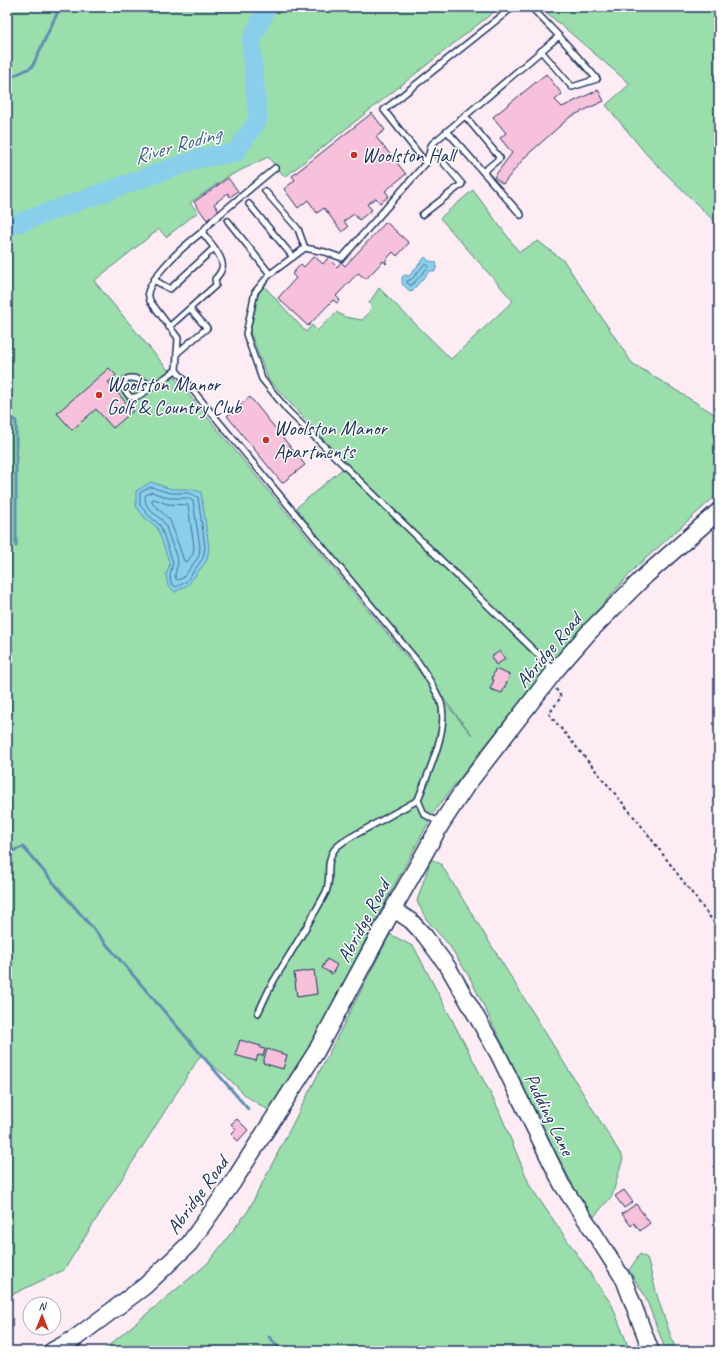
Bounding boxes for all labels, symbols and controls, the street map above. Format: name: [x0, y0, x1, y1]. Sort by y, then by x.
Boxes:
water label: River Roding: [131, 119, 227, 170]
place label: Woolston Hall: [362, 143, 459, 168]
marker: Woolston Hall: [349, 150, 359, 160]
place label: Woolston Manor Golf & Country Club: [107, 372, 243, 420]
marker: Woolston Manor Golf & Country Club: [94, 390, 104, 400]
place label: Woolston Manor Apartments: [274, 416, 388, 464]
marker: Woolston Manor Apartments: [261, 435, 271, 445]
street label: Abridge Road: [510, 605, 589, 693]
street label: Abridge Road: [331, 873, 397, 967]
street label: Pudding Lane: [519, 1069, 581, 1161]
street label: Abridge Road: [161, 1149, 236, 1239]
north arrow: [22, 1296, 62, 1336]
text: N: [39, 1299, 48, 1313]

